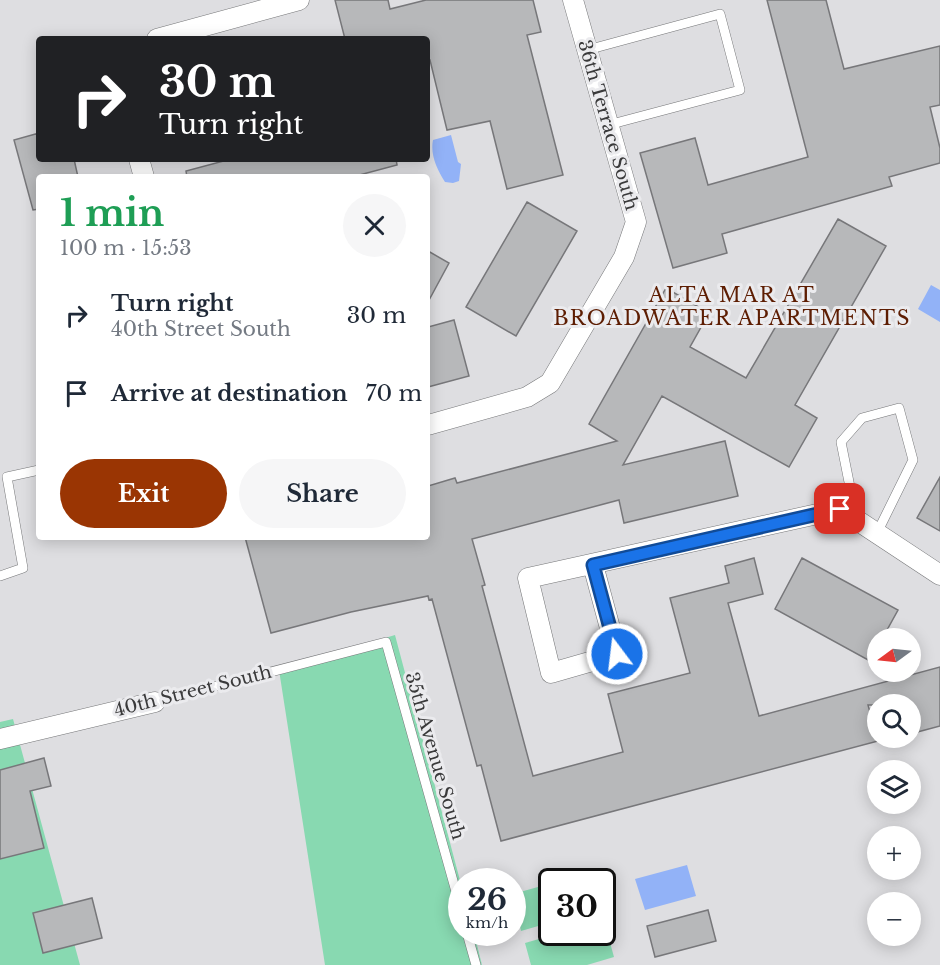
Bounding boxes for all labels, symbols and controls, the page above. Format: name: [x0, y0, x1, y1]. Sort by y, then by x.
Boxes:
street label: 36th Terrace South: [573, 37, 643, 213]
text: 30 m: [159, 56, 275, 108]
icon: right: [60, 60, 138, 138]
text: Turn right: [159, 108, 303, 141]
text: 1 min: [60, 191, 164, 236]
button: close: [343, 194, 406, 257]
text: 100 m · 15:53: [60, 236, 192, 260]
district label: ALTA MAR AT BROADWATER APARTMENTS: [553, 283, 911, 330]
text: Turn right: [111, 290, 233, 317]
icon: right: [60, 299, 93, 332]
text: 30 m: [347, 302, 406, 329]
text: 40th Street South: [111, 317, 291, 341]
icon: arrive: [60, 377, 93, 410]
text: Arrive at destination: [111, 380, 348, 407]
text: 70 m: [366, 380, 422, 407]
button: Exit: [60, 459, 227, 528]
button: Share: [239, 459, 406, 528]
pin: [814, 483, 865, 534]
icon: arrive: [823, 492, 856, 525]
position arrow: [585, 622, 649, 686]
north arrow: [867, 628, 921, 682]
map controls: [867, 628, 921, 946]
street label: 40th Street South: [112, 661, 274, 721]
street label: 35th Avenue South: [401, 670, 469, 842]
button: search: [867, 694, 921, 748]
button: layers: [867, 760, 921, 814]
button: +: [867, 826, 921, 880]
speed limit sign: 30: [538, 868, 616, 946]
text: 26: [467, 881, 507, 918]
button: −: [867, 892, 921, 946]
text: km/h: [466, 913, 508, 932]

